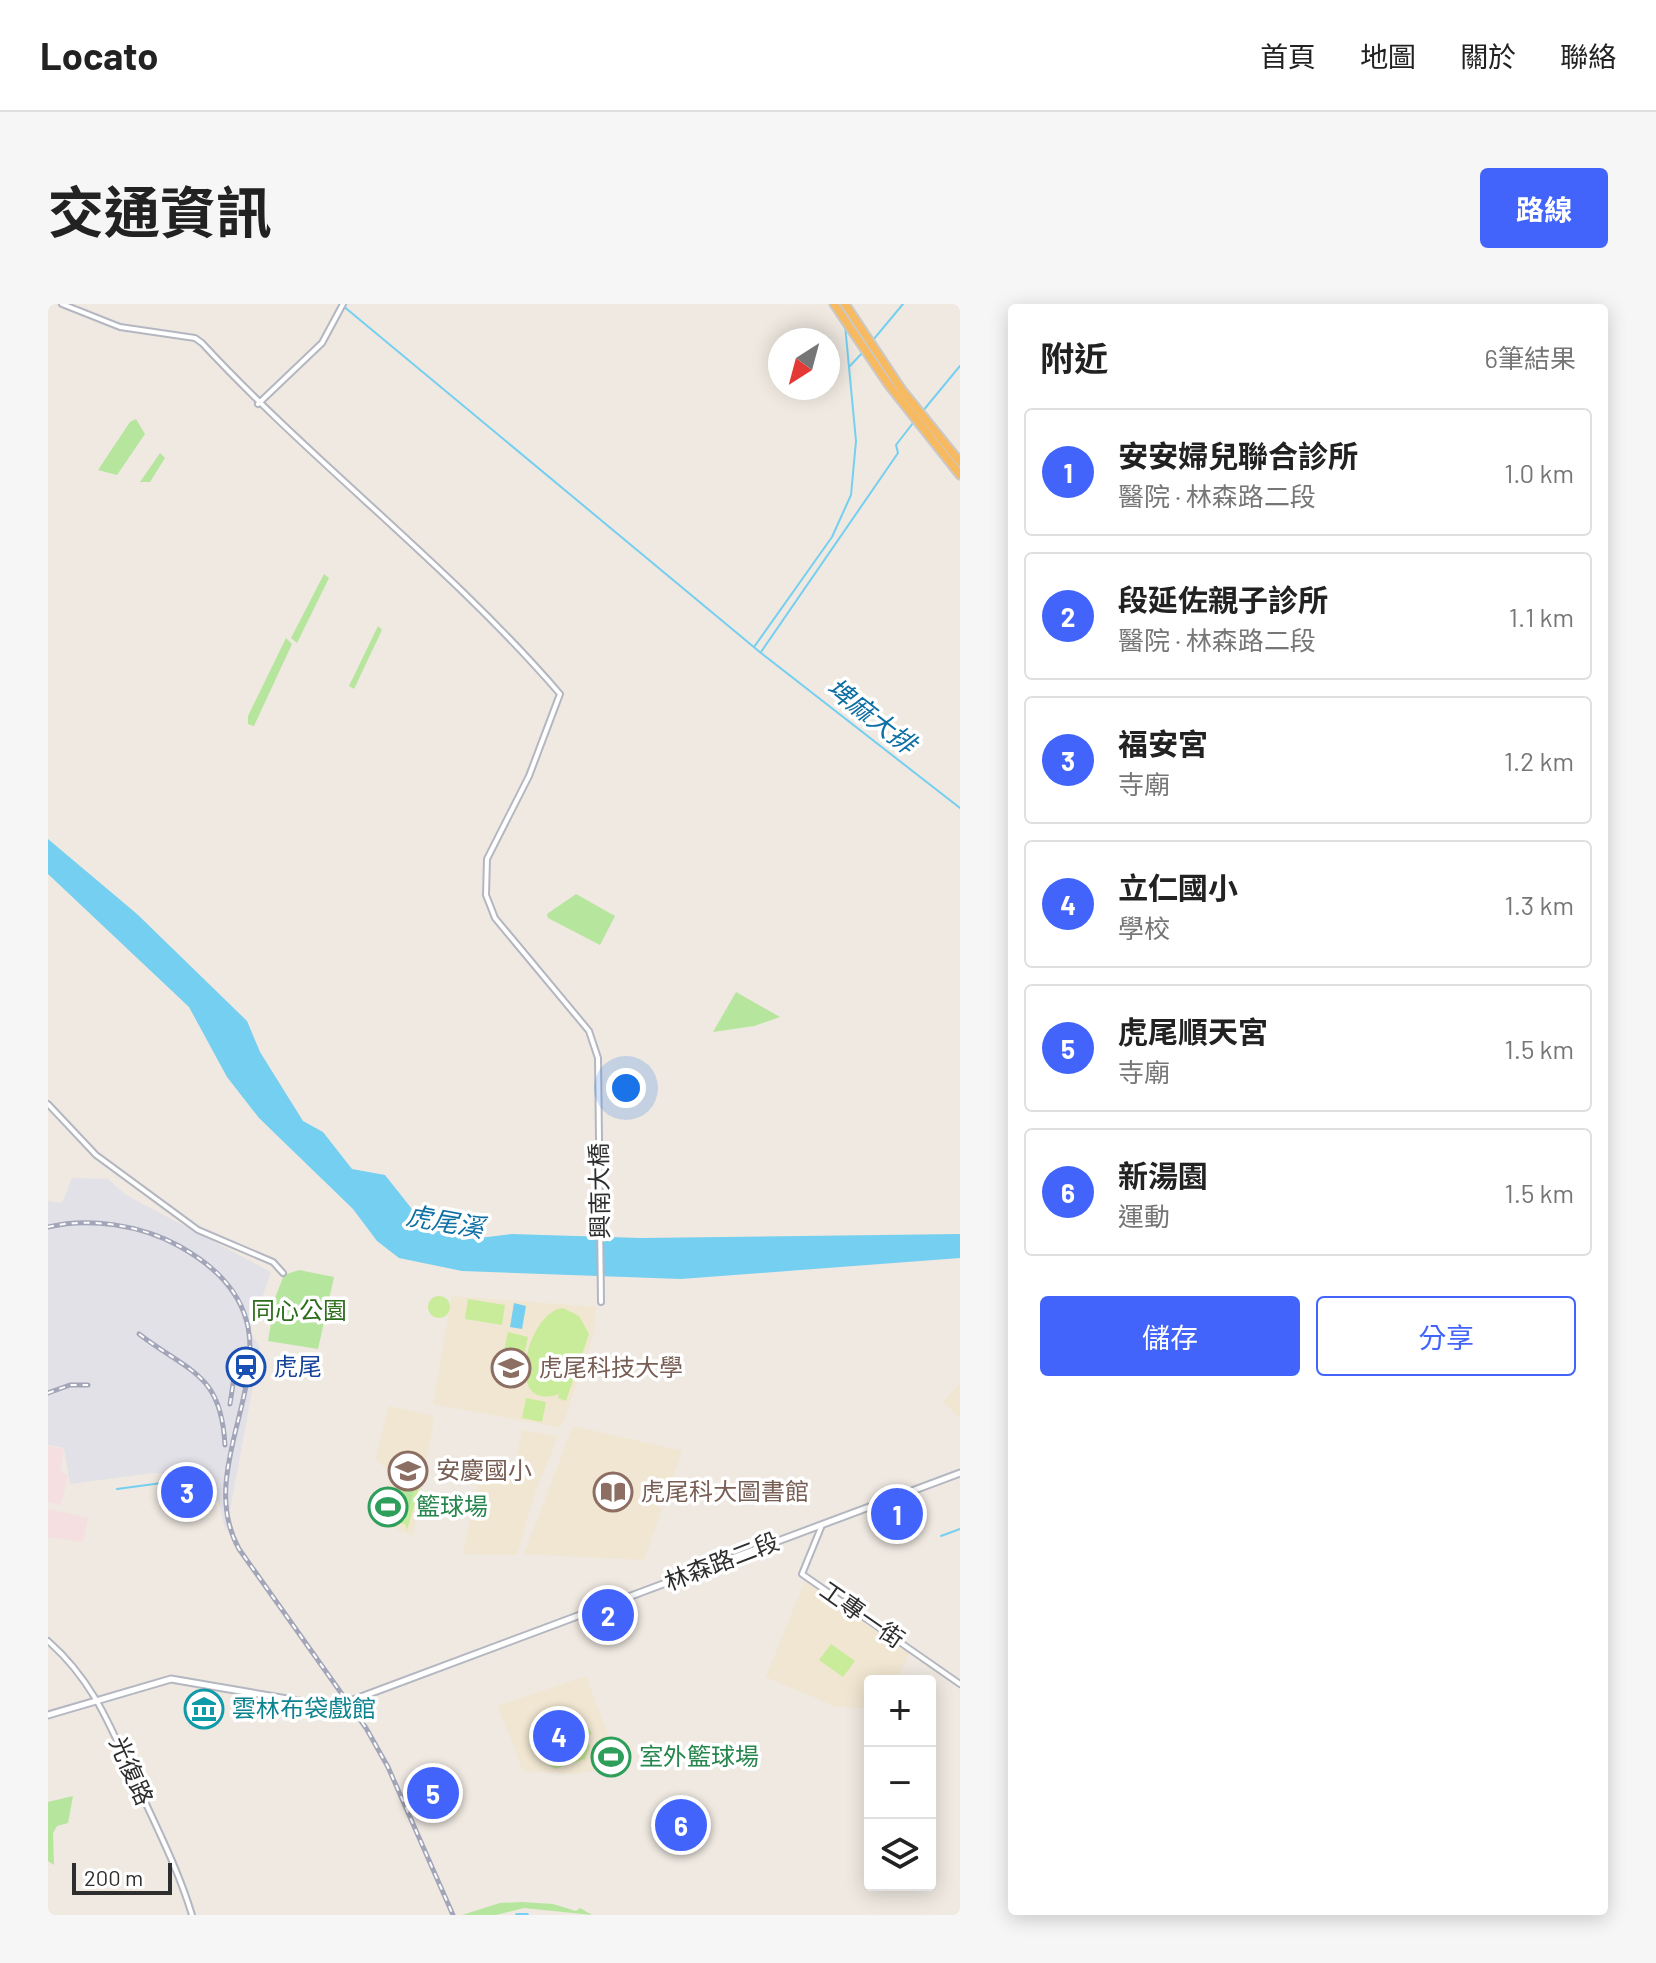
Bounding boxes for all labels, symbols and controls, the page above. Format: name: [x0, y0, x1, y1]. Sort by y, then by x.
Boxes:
text: Locato: [40, 32, 158, 78]
text: 首頁: [1260, 39, 1316, 73]
text: 地圖: [1360, 39, 1416, 73]
text: 關於: [1460, 39, 1516, 73]
text: 聯絡: [1560, 39, 1616, 73]
button: 路線: [1480, 168, 1608, 248]
text: 交通資訊: [48, 177, 272, 244]
north arrow: [768, 328, 840, 400]
text: 附近: [1040, 337, 1108, 378]
text: 6筆結果: [1485, 342, 1576, 373]
text: 安安婦兒聯合診所: [1118, 437, 1358, 473]
text: 1: [1063, 457, 1073, 488]
text: 1.0 km: [1504, 457, 1574, 488]
text: 醫院 · 林森路二段: [1118, 480, 1316, 511]
text: 段延佐親子診所: [1118, 581, 1328, 617]
text: 2: [1061, 601, 1075, 632]
text: 1.1 km: [1509, 601, 1574, 632]
text: 醫院 · 林森路二段: [1118, 624, 1316, 655]
water label: 埤麻大排: [821, 671, 925, 761]
text: 福安宮: [1118, 725, 1208, 761]
text: 3: [1061, 745, 1075, 776]
text: 1.2 km: [1504, 745, 1574, 776]
text: 寺廟: [1118, 768, 1170, 799]
text: 立仁國小: [1118, 869, 1238, 905]
text: 4: [1060, 889, 1076, 920]
text: 1.3 km: [1505, 889, 1574, 920]
text: 學校: [1118, 912, 1170, 943]
text: 虎尾順天宮: [1118, 1013, 1268, 1049]
text: 5: [1061, 1033, 1075, 1064]
text: 1.5 km: [1505, 1033, 1574, 1064]
text: 寺廟: [1118, 1056, 1170, 1087]
your location: [606, 1068, 646, 1108]
street label: 興南大橋: [583, 1143, 614, 1239]
text: 新湯園: [1118, 1157, 1208, 1193]
text: 6: [1061, 1177, 1075, 1208]
text: 1.5 km: [1505, 1177, 1574, 1208]
water label: 虎尾溪: [404, 1198, 490, 1243]
text: 運動: [1118, 1200, 1170, 1231]
park label: 同心公園: [251, 1295, 347, 1324]
button: 儲存: [1040, 1296, 1300, 1376]
button: 分享: [1316, 1296, 1576, 1376]
station icon: 虎尾: [225, 1346, 267, 1388]
school or university icon: 虎尾科技大學: [490, 1347, 532, 1389]
place label: 虎尾: [274, 1351, 322, 1380]
place label: 虎尾科技大學: [539, 1352, 683, 1381]
school or university icon: 安慶國小: [387, 1450, 429, 1492]
place label: 安慶國小: [436, 1455, 532, 1484]
pin: 3: [161, 1462, 213, 1522]
library icon: 虎尾科大圖書館: [592, 1471, 634, 1513]
place label: 虎尾科大圖書館: [641, 1476, 809, 1505]
pin: 1: [871, 1484, 923, 1544]
sports icon: 籃球場: [367, 1486, 409, 1528]
place label: 籃球場: [416, 1491, 488, 1520]
street label: 林森路二段: [660, 1526, 783, 1596]
street label: 工專一街: [815, 1574, 910, 1653]
pin: 2: [582, 1585, 634, 1645]
map controls: [864, 1675, 936, 1891]
button: +: [864, 1675, 936, 1747]
museum icon: 雲林布袋戲館: [183, 1688, 225, 1730]
place label: 雲林布袋戲館: [232, 1693, 376, 1722]
pin: 4: [533, 1706, 585, 1766]
street label: 光復路: [104, 1732, 160, 1809]
sports icon: 室外籃球場: [590, 1736, 632, 1778]
place label: 室外籃球場: [639, 1741, 759, 1770]
button: −: [864, 1747, 936, 1819]
pin: 5: [407, 1763, 459, 1823]
pin: 6: [655, 1795, 707, 1855]
button: layers: [864, 1819, 936, 1891]
scale bar: [72, 1859, 172, 1895]
text: 200 m: [84, 1864, 143, 1890]

